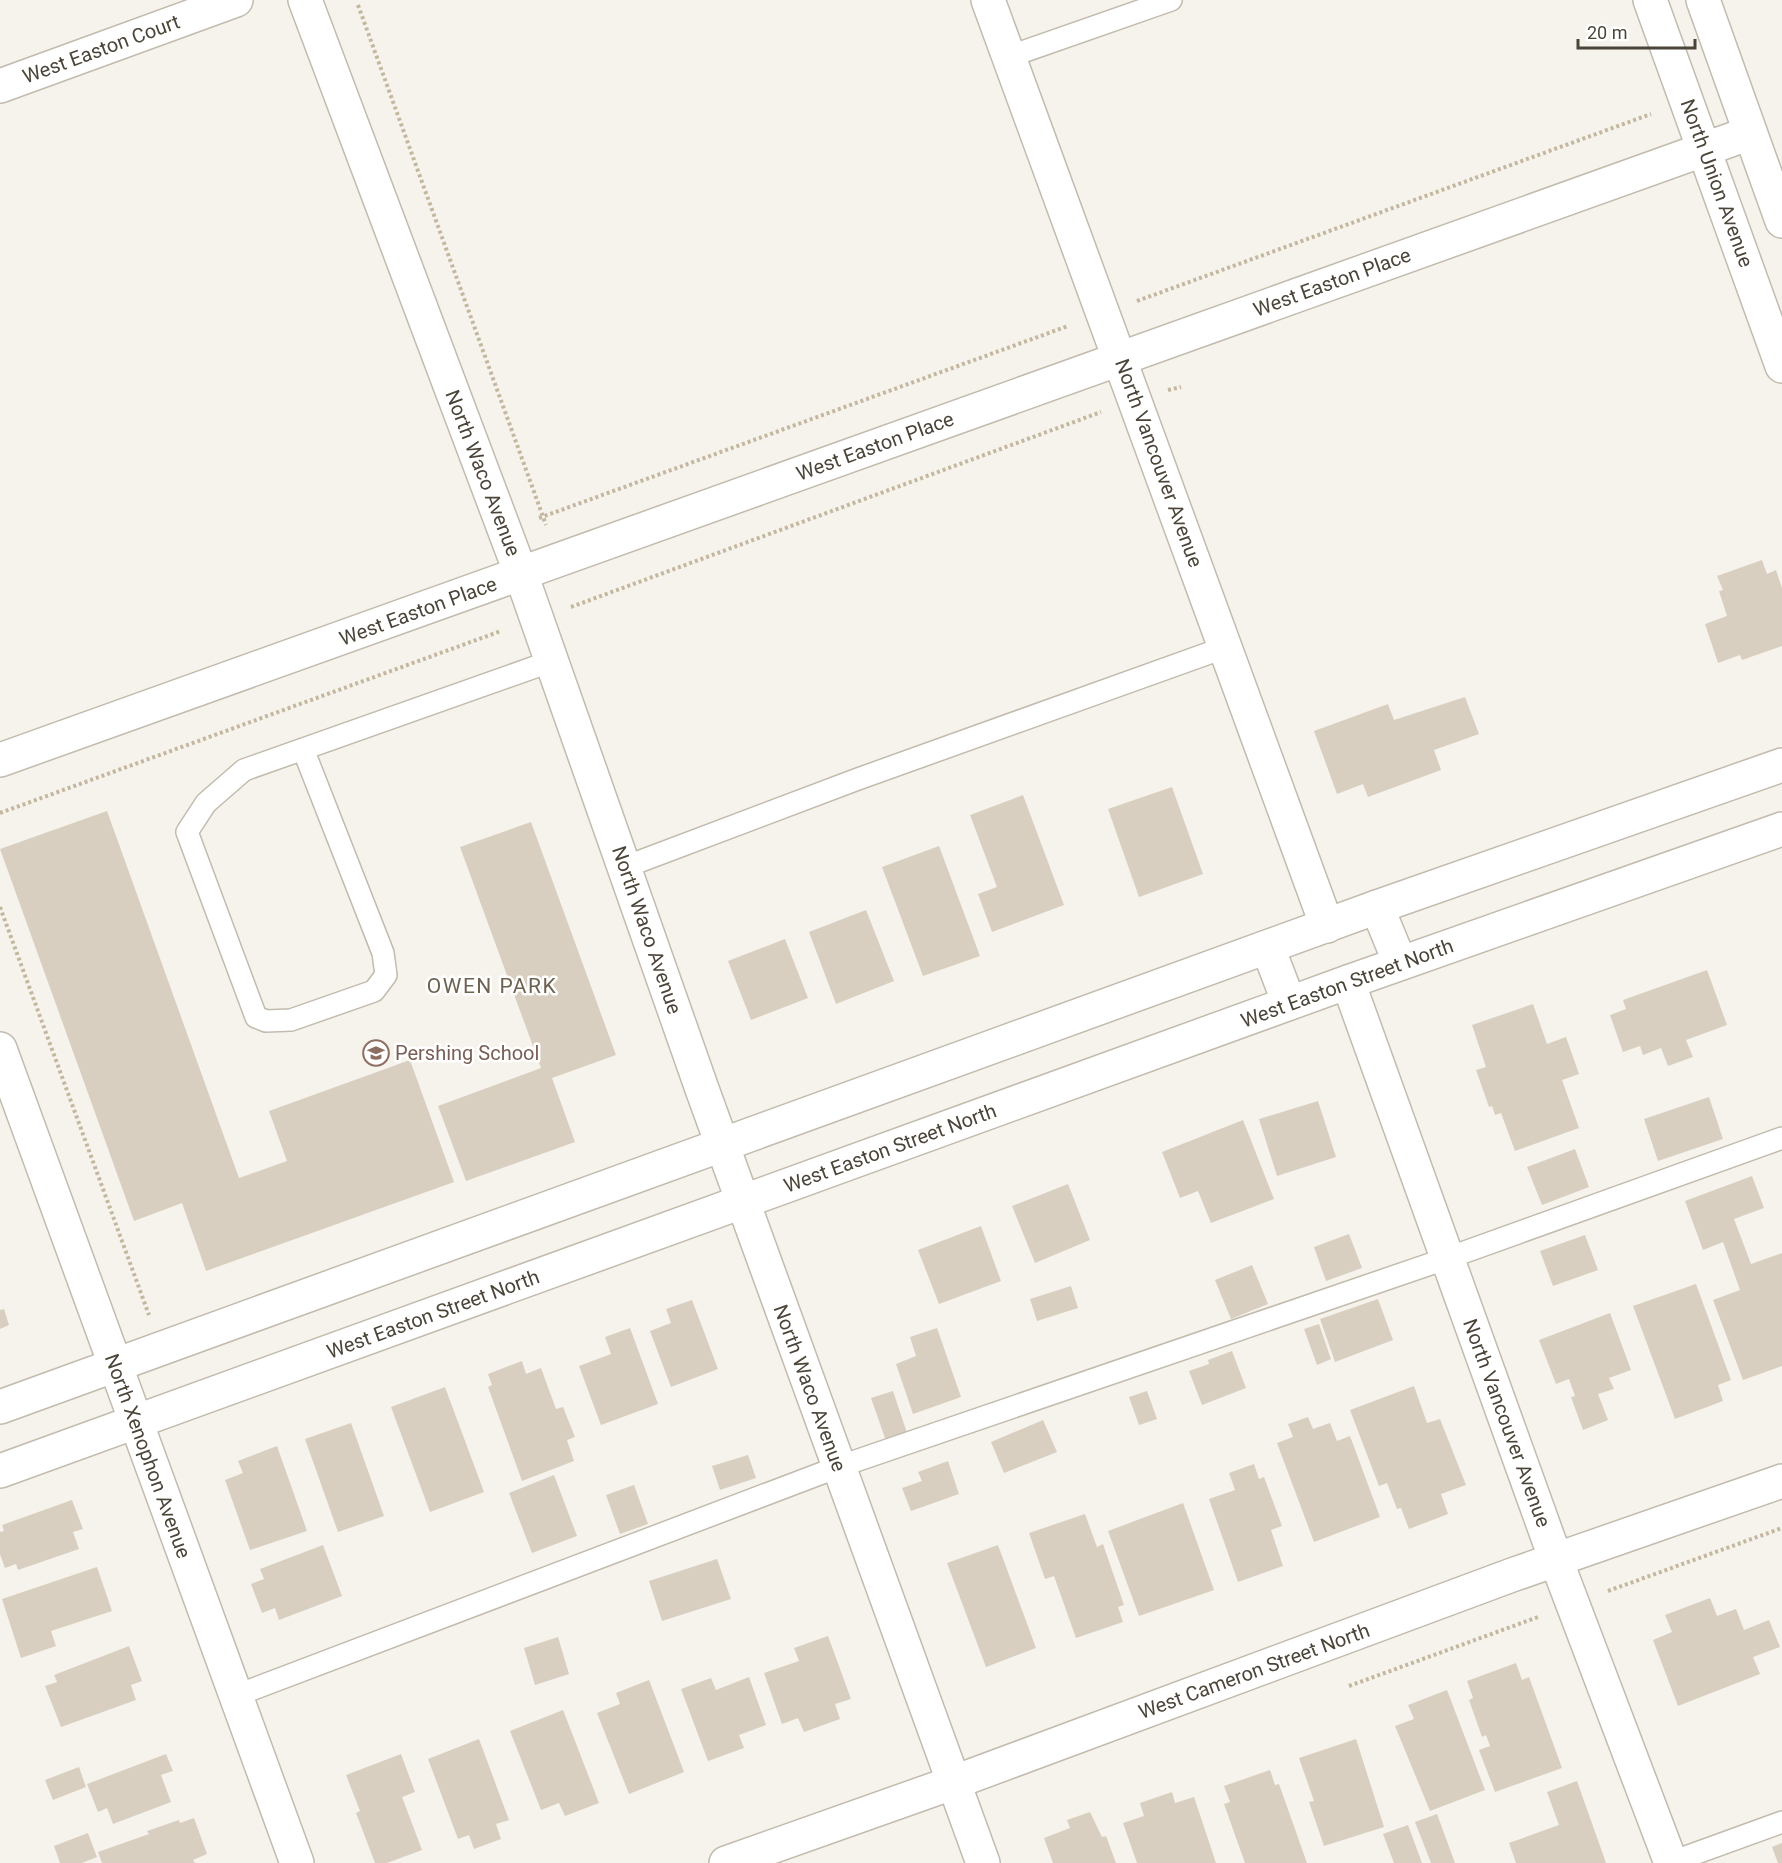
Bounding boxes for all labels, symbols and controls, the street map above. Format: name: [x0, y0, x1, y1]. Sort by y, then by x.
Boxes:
street label: West Easton Court: [19, 9, 183, 89]
scale bar: [1578, 12, 1695, 50]
text: 20 m: [1587, 22, 1627, 43]
street label: North Union Avenue: [1675, 96, 1759, 270]
street label: West Easton Place: [1250, 242, 1414, 322]
street label: North Vancouver Avenue: [1110, 356, 1208, 570]
street label: North Waco Avenue: [440, 387, 526, 559]
street label: West Easton Place: [793, 406, 957, 486]
street label: West Easton Place: [336, 571, 500, 651]
street label: North Waco Avenue: [607, 843, 687, 1017]
street label: West Easton Street North: [1237, 933, 1457, 1033]
district label: OWEN PARK: [427, 974, 557, 998]
school or university icon: Pershing School: [361, 1038, 391, 1068]
place label: Pershing School: [395, 1041, 539, 1065]
street label: West Easton Street North: [780, 1098, 1000, 1198]
street label: West Easton Street North: [323, 1264, 543, 1364]
street label: North Waco Avenue: [769, 1301, 851, 1475]
street label: North Vancouver Avenue: [1458, 1316, 1556, 1530]
street label: North Xenophon Avenue: [100, 1350, 196, 1562]
street label: West Cameron Street North: [1135, 1618, 1373, 1724]

